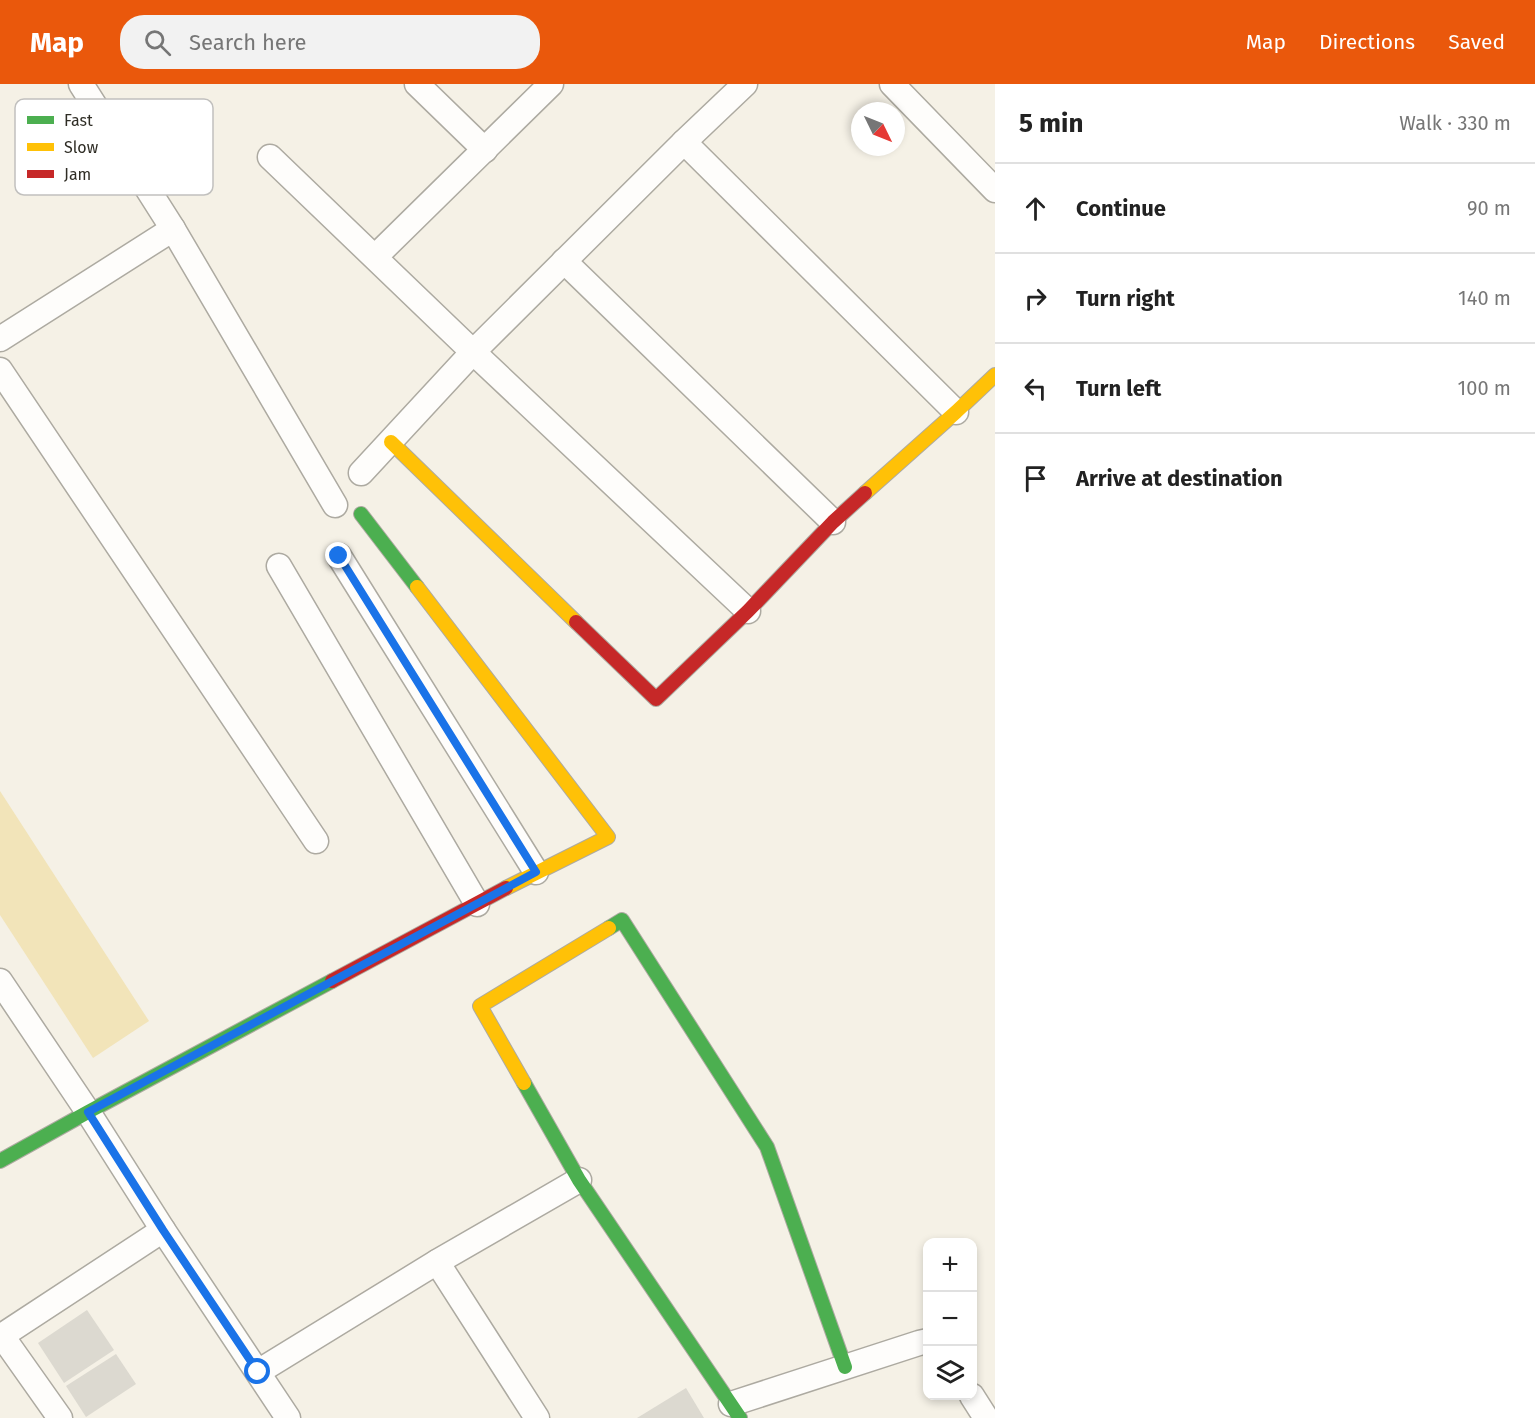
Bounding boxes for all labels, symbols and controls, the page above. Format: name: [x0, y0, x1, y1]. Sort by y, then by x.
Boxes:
search box: [120, 15, 540, 69]
text: Map: [30, 26, 84, 59]
icon: search: [141, 26, 174, 59]
text: Search here: [189, 29, 307, 56]
text: Map: [1246, 29, 1286, 55]
text: Directions: [1319, 29, 1415, 55]
text: Saved: [1448, 29, 1505, 55]
legend: [15, 99, 213, 195]
north arrow: [851, 102, 905, 156]
text: 5 min: [1019, 108, 1083, 139]
text: Fast: [64, 111, 93, 130]
text: Walk · 330 m: [1399, 111, 1511, 135]
text: Slow: [64, 138, 99, 157]
text: Jam: [64, 165, 91, 184]
icon: ahead: [1019, 192, 1052, 225]
text: Continue: [1076, 195, 1166, 222]
text: 90 m: [1467, 196, 1511, 220]
icon: right: [1019, 282, 1052, 315]
text: Turn right: [1076, 285, 1175, 312]
text: 140 m: [1458, 286, 1511, 310]
icon: left: [1019, 372, 1052, 405]
text: Turn left: [1076, 375, 1161, 402]
text: 100 m: [1458, 376, 1511, 400]
icon: arrive: [1019, 462, 1052, 495]
text: Arrive at destination: [1076, 465, 1283, 492]
route end: [325, 542, 351, 568]
map controls: [923, 1238, 977, 1400]
button: +: [923, 1238, 977, 1292]
button: −: [923, 1292, 977, 1346]
button: layers: [923, 1346, 977, 1400]
route start: [244, 1358, 270, 1384]

